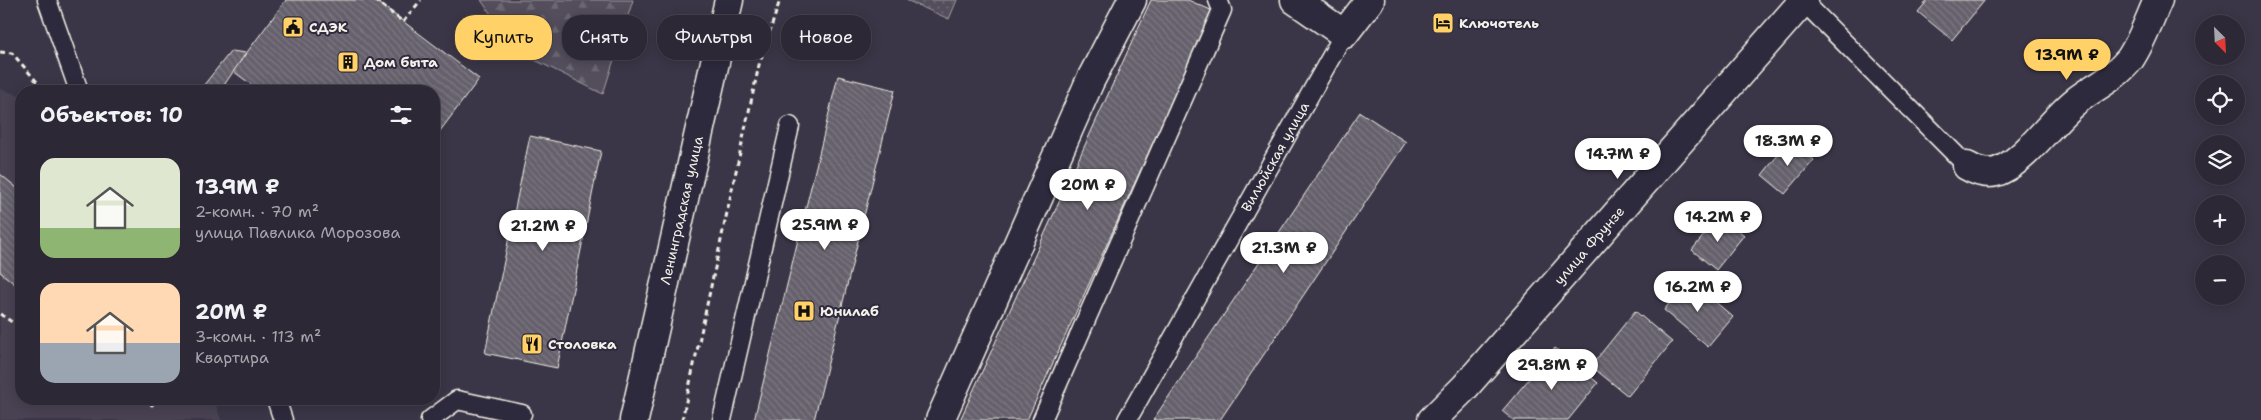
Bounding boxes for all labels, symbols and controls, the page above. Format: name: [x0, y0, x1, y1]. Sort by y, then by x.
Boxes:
hotel icon: Ключотель: [1431, 11, 1455, 35]
place label: Ключотель: [1459, 14, 1539, 32]
public building icon: СДЭК: [281, 15, 305, 39]
chip: Купить: [455, 15, 552, 60]
chip: Снять: [562, 15, 647, 60]
chip: Фильтры: [657, 15, 771, 60]
chip: Новое: [781, 15, 871, 60]
north arrow: [2195, 15, 2245, 65]
map controls: [2195, 15, 2245, 305]
place label: СДЭК: [309, 18, 348, 36]
pin: 13.9M ₽: [2021, 38, 2113, 81]
text: 13.9M ₽: [2035, 44, 2099, 65]
building icon: Дом быта: [336, 50, 360, 74]
place label: Дом быта: [364, 53, 438, 71]
button: locate: [2195, 75, 2245, 125]
street label: Вилюйская улица: [1237, 98, 1313, 215]
text: Объектов: 10: [40, 101, 183, 129]
icon: filters: [387, 101, 415, 129]
pin: 18.3M ₽: [1742, 124, 1834, 167]
text: 18.3M ₽: [1755, 130, 1821, 151]
street label: Ленинградская улица: [656, 134, 707, 286]
button: layers: [2195, 135, 2245, 185]
pin: 14.7M ₽: [1572, 138, 1664, 180]
text: 14.7M ₽: [1586, 143, 1650, 164]
pin: 20M ₽: [1053, 168, 1123, 211]
text: 13.9M ₽: [195, 173, 280, 201]
text: 20M ₽: [1060, 174, 1116, 195]
icon: home: [80, 178, 140, 238]
button: +: [2195, 195, 2245, 245]
pin: 14.2M ₽: [1672, 200, 1764, 243]
text: 2-комн. · 70 m²: [195, 201, 319, 222]
street label: улица Фрунзе: [1550, 202, 1628, 288]
text: 14.2M ₽: [1685, 206, 1751, 227]
pin: 25.9M ₽: [779, 208, 871, 251]
pin: 21.2M ₽: [497, 210, 589, 252]
text: 25.9M ₽: [791, 214, 859, 235]
text: 21.2M ₽: [510, 215, 576, 236]
text: улица Павлика Морозова: [195, 222, 400, 243]
pin: 21.3M ₽: [1238, 232, 1330, 274]
text: 21.3M ₽: [1251, 237, 1317, 258]
button: −: [2195, 255, 2245, 305]
pin: 16.2M ₽: [1652, 270, 1744, 313]
text: 16.2M ₽: [1665, 276, 1731, 297]
text: 20M ₽: [195, 298, 267, 326]
hospital icon: Юнилаб: [792, 299, 816, 323]
place label: Юнилаб: [820, 302, 879, 320]
icon: home: [80, 303, 140, 363]
text: 3-комн. · 113 m²: [195, 326, 321, 347]
restaurant icon: Столовка: [520, 332, 544, 356]
place label: Столовка: [548, 335, 617, 353]
text: Квартира: [195, 347, 269, 368]
pin: 29.8M ₽: [1506, 348, 1598, 391]
text: 29.8M ₽: [1517, 354, 1587, 375]

